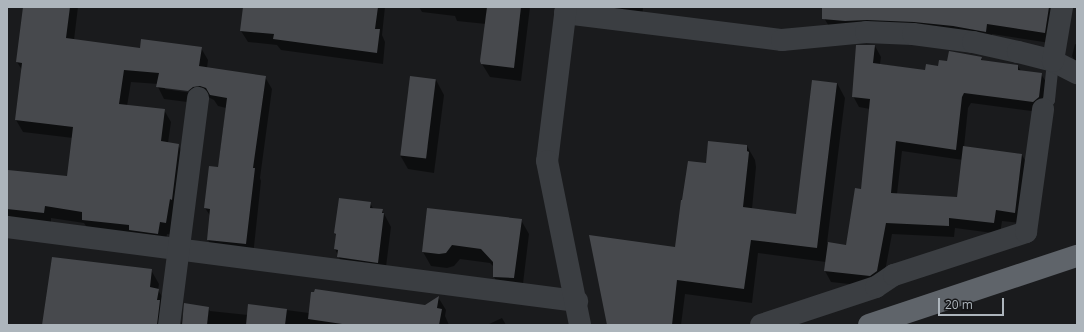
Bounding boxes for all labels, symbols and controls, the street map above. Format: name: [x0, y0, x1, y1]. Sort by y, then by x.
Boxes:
scale bar: [940, 290, 1006, 316]
text: 20 m: [945, 296, 973, 313]

